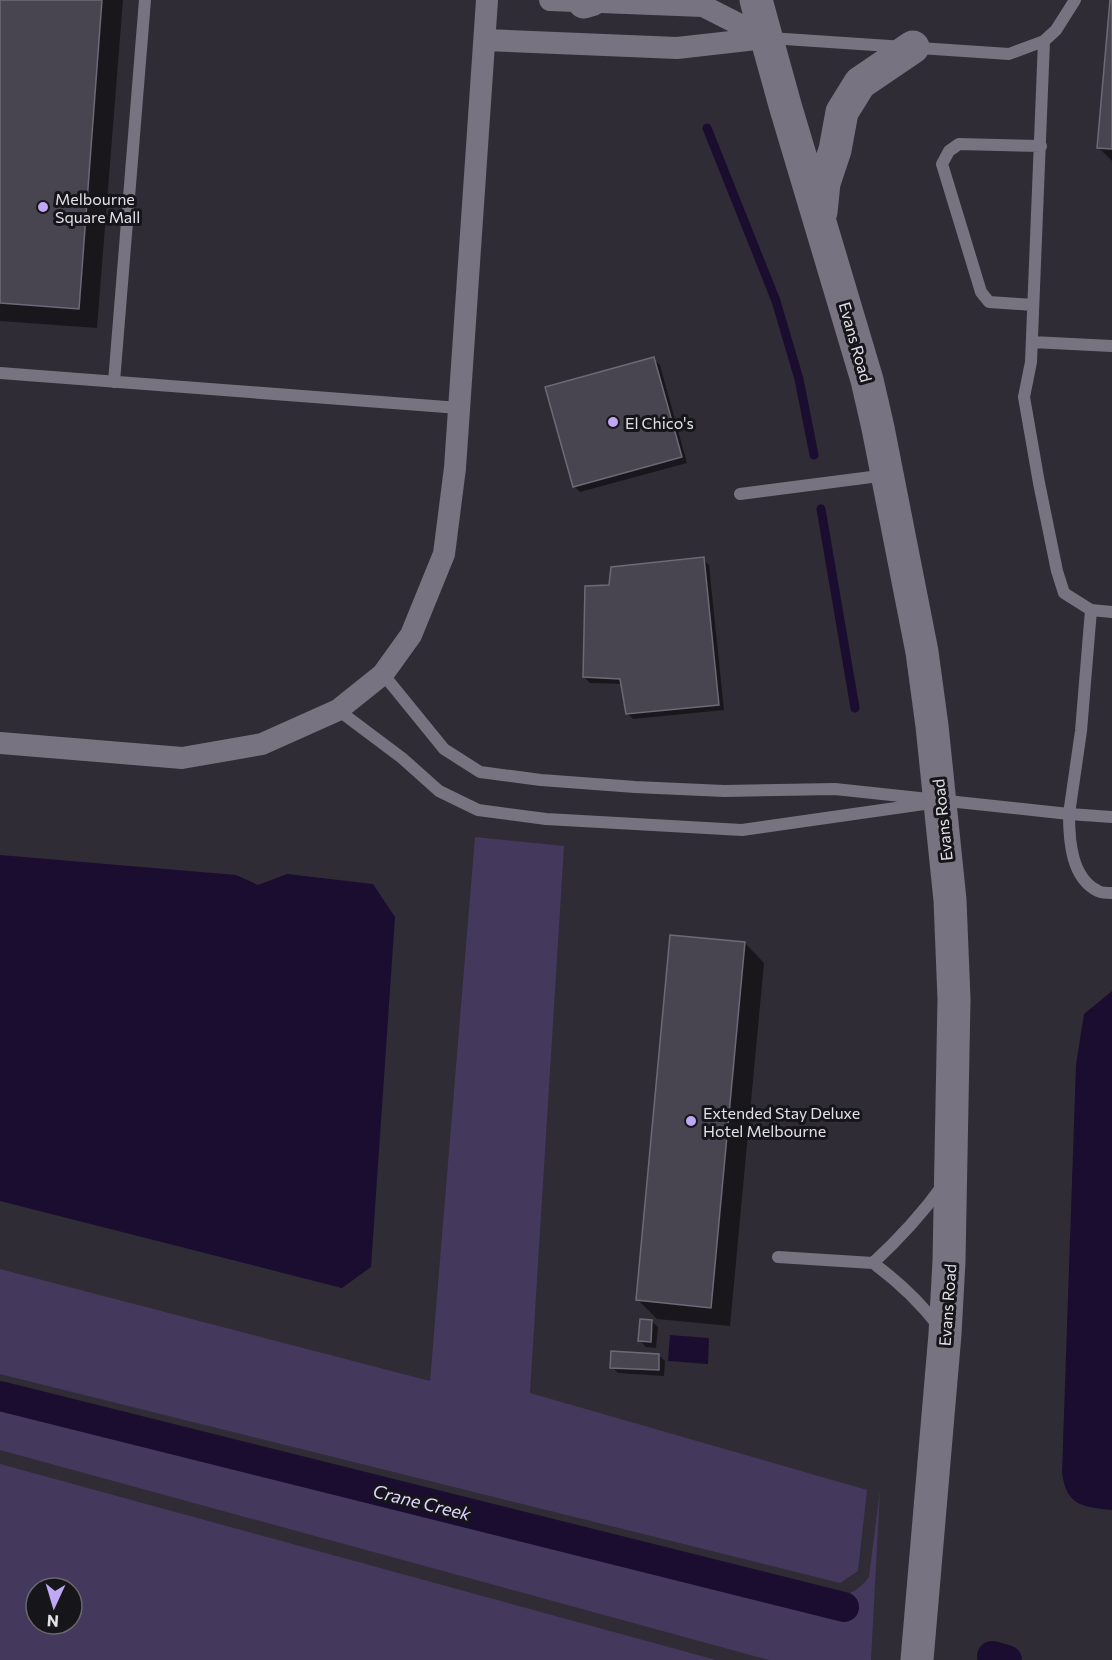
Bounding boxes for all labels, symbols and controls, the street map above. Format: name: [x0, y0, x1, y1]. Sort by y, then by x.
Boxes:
place label: Melbourne Square Mall: [55, 189, 140, 226]
marker: Melbourne Square Mall: [36, 200, 50, 214]
street label: Evans Road: [835, 300, 877, 384]
place label: El Chico's: [625, 413, 694, 432]
marker: El Chico's: [606, 415, 620, 429]
street label: Evans Road: [928, 778, 956, 862]
place label: Extended Stay Deluxe Hotel Melbourne: [703, 1103, 860, 1140]
marker: Extended Stay Deluxe Hotel Melbourne: [684, 1114, 698, 1128]
street label: Evans Road: [935, 1263, 959, 1347]
water label: Crane Creek: [371, 1479, 474, 1525]
north arrow: [24, 1576, 84, 1636]
text: N: [46, 1612, 60, 1631]

